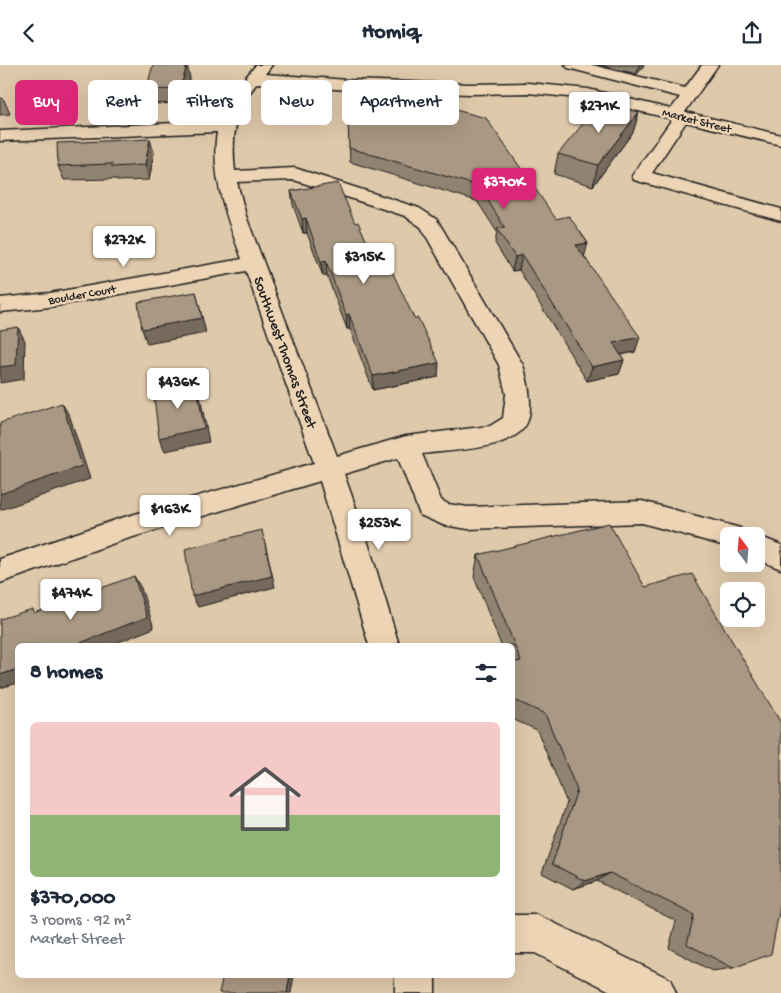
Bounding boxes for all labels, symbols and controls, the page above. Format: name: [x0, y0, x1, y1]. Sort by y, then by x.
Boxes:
icon: back: [15, 19, 43, 47]
icon: share: [738, 19, 766, 47]
text: Homiq: [362, 20, 419, 46]
chip: Buy: [15, 80, 78, 125]
chip: Rent: [88, 80, 158, 125]
chip: Filters: [168, 80, 251, 125]
chip: New: [261, 80, 332, 125]
chip: Apartment: [342, 80, 459, 125]
pin: $271K: [564, 92, 634, 134]
text: $271K: [580, 98, 618, 117]
street label: Market Street: [661, 107, 733, 138]
pin: $370K: [469, 167, 539, 210]
text: $370K: [483, 174, 525, 193]
pin: $272K: [89, 225, 159, 268]
text: $272K: [104, 232, 144, 251]
pin: $315K: [329, 243, 399, 285]
text: $315K: [344, 249, 384, 268]
street label: Southwest Thomas Street: [248, 274, 321, 433]
street label: Boulder Court: [46, 283, 118, 309]
pin: $436K: [143, 367, 213, 410]
text: $436K: [158, 374, 198, 393]
pin: $163K: [135, 495, 205, 537]
text: $163K: [151, 501, 189, 520]
pin: $253K: [344, 509, 414, 551]
text: $253K: [359, 515, 399, 534]
north arrow: [720, 527, 765, 573]
map controls: [720, 527, 765, 627]
pin: $474K: [36, 579, 106, 621]
button: locate: [720, 582, 765, 627]
text: $474K: [51, 585, 91, 604]
icon: filters: [472, 659, 500, 687]
text: 8 homes: [30, 661, 102, 686]
icon: home: [220, 754, 310, 844]
text: $370,000: [30, 887, 116, 912]
text: 3 rooms · 92 m²: [30, 912, 132, 931]
text: Market Street: [30, 931, 124, 950]

